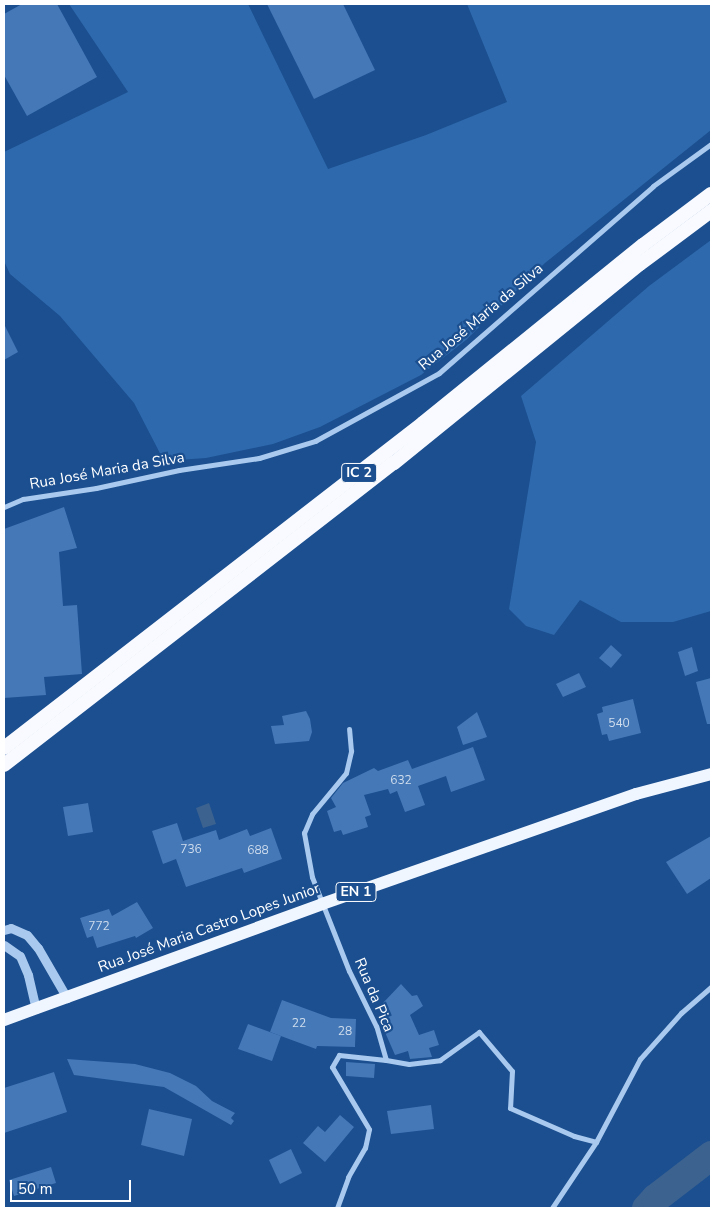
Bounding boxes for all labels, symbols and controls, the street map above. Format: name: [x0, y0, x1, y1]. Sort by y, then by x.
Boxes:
street label: Rua José Maria da Silva: [415, 260, 547, 374]
street label: Rua José Maria da Silva: [28, 449, 186, 493]
road number: IC 2: [340, 462, 378, 484]
house number: 540: [608, 717, 630, 731]
house number: 632: [390, 774, 412, 788]
house number: 736: [180, 843, 202, 857]
house number: 688: [247, 844, 269, 858]
street label: Rua José Maria Castro Lopes Junior: [96, 879, 322, 977]
road number: EN 1: [335, 880, 377, 904]
house number: 772: [88, 920, 110, 934]
street label: Rua da Pica: [350, 955, 398, 1035]
house number: 22: [292, 1017, 306, 1031]
house number: 28: [338, 1025, 352, 1039]
scale bar: [12, 1170, 134, 1202]
text: 50 m: [18, 1179, 53, 1199]

